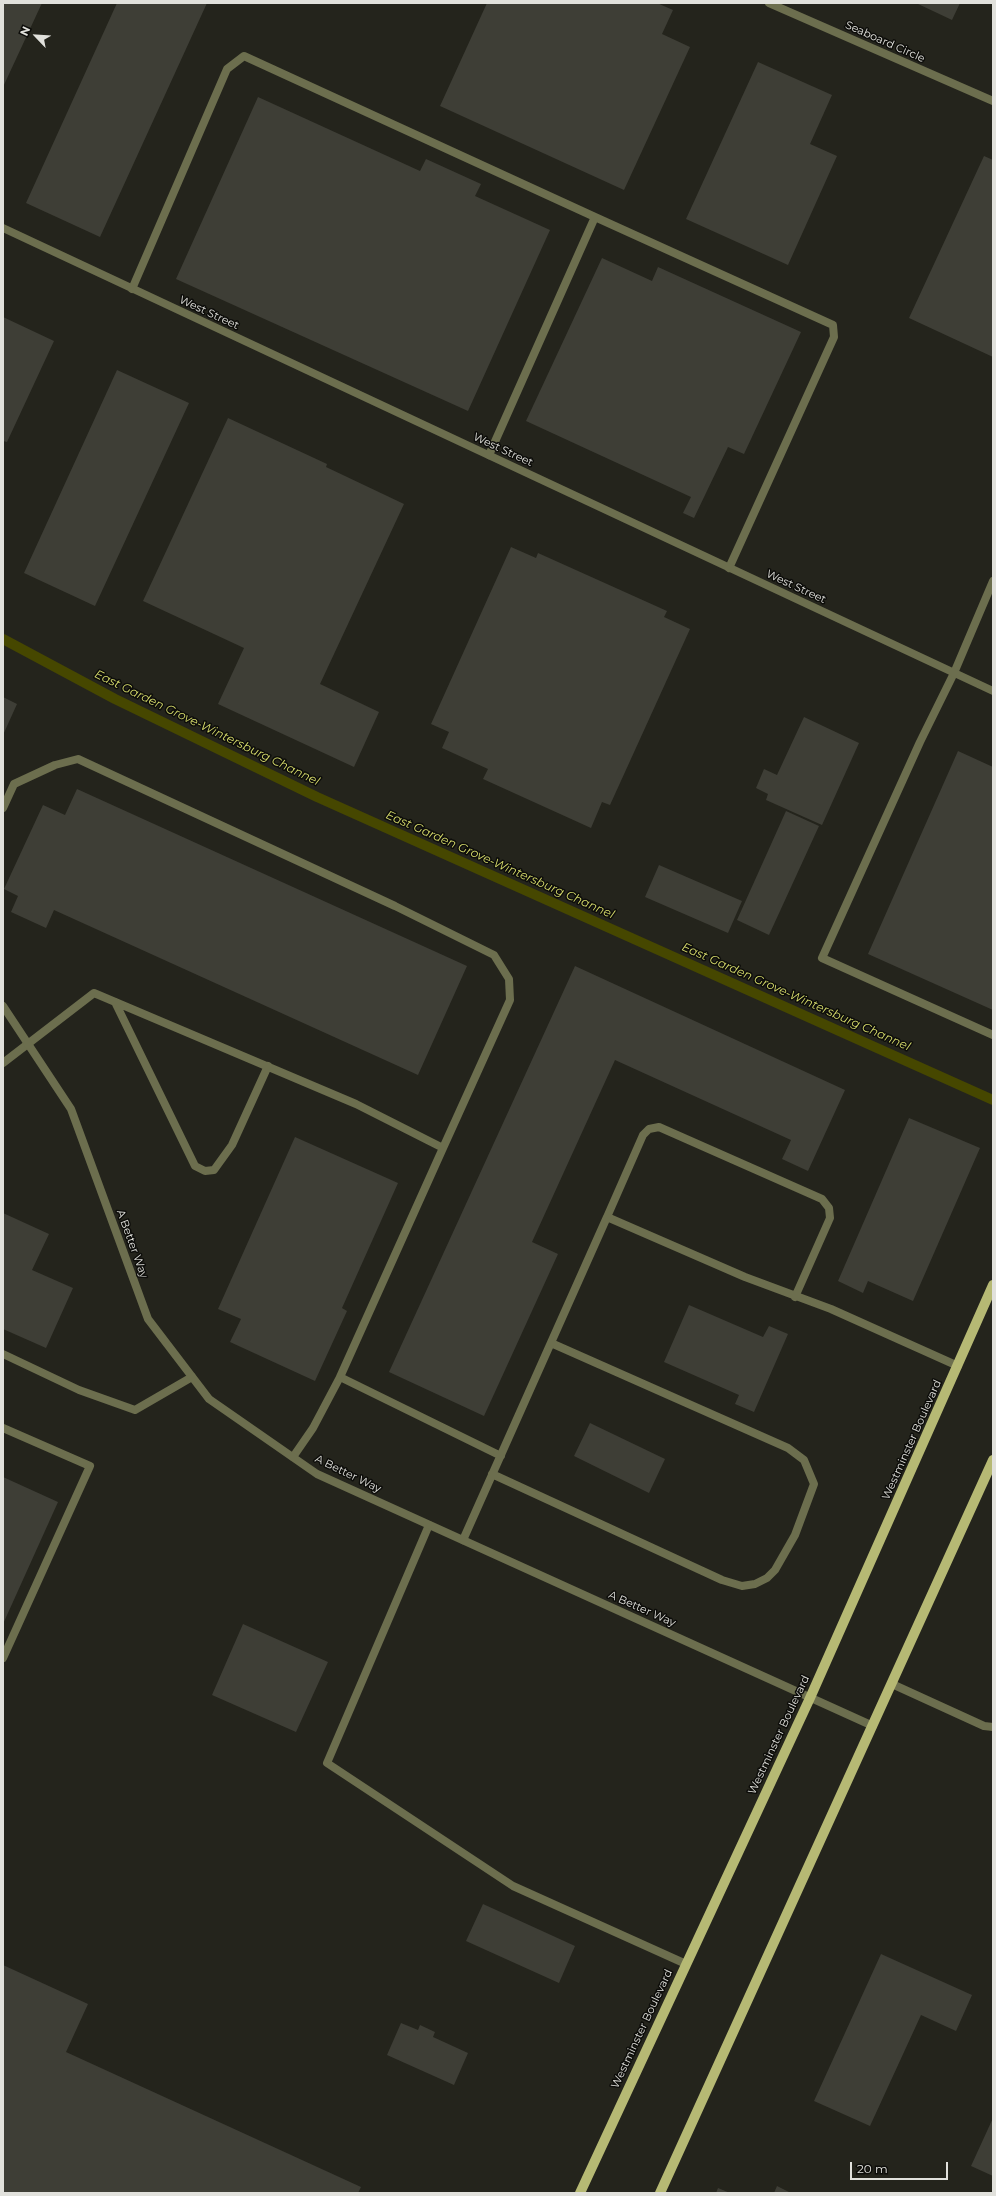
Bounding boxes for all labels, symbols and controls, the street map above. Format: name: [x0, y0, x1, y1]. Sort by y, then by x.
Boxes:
north arrow: [16, 16, 56, 56]
street label: Seaboard Circle: [843, 19, 927, 65]
text: N: [17, 24, 33, 38]
street label: West Street: [177, 293, 241, 333]
street label: West Street: [471, 430, 535, 470]
street label: West Street: [764, 567, 828, 607]
water label: East Garden Grove-Wintersburg Channel: [92, 667, 322, 789]
water label: East Garden Grove-Wintersburg Channel: [384, 808, 616, 922]
water label: East Garden Grove-Wintersburg Channel: [680, 940, 912, 1054]
street label: A Better Way: [113, 1208, 151, 1280]
street label: Westminster Boulevard: [880, 1378, 944, 1502]
street label: A Better Way: [313, 1452, 383, 1496]
street label: A Better Way: [606, 1588, 678, 1630]
street label: Westminster Boulevard: [746, 1673, 812, 1797]
street label: Westminster Boulevard: [609, 1967, 675, 2091]
scale bar: [852, 2154, 950, 2180]
text: 20 m: [857, 2161, 888, 2176]

